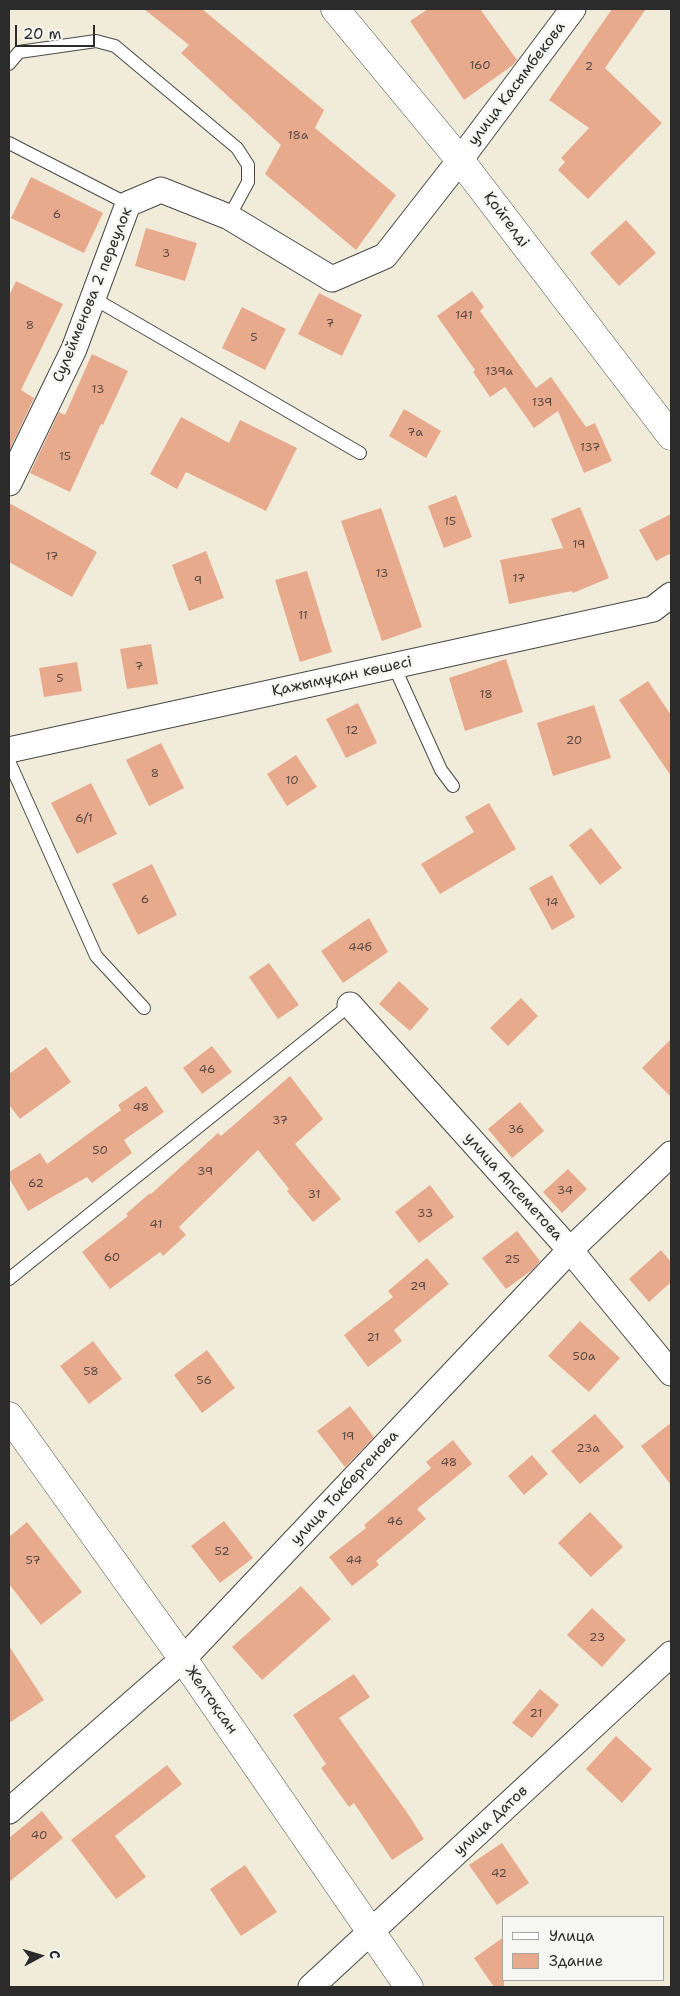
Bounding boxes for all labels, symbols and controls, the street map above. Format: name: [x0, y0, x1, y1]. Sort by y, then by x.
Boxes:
scale bar: [18, 15, 98, 47]
street label: улица Касымбекова: [465, 19, 569, 149]
text: 20 m: [23, 24, 62, 44]
house number: 160: [469, 59, 491, 73]
house number: 2: [585, 60, 593, 74]
house number: 18а: [288, 129, 308, 143]
street label: Қойгелді: [479, 189, 533, 251]
street label: Сулейменова 2 переулок: [50, 205, 136, 385]
house number: 6: [53, 208, 61, 222]
house number: 3: [162, 247, 170, 261]
house number: 141: [455, 309, 473, 323]
house number: 7: [326, 317, 334, 331]
house number: 8: [26, 319, 34, 333]
house number: 5: [250, 331, 258, 345]
house number: 139а: [485, 365, 513, 379]
house number: 13: [92, 383, 104, 397]
house number: 139: [532, 396, 552, 410]
house number: 7а: [407, 426, 423, 440]
house number: 137: [580, 441, 600, 455]
house number: 15: [59, 450, 71, 464]
house number: 15: [444, 515, 456, 529]
house number: 19: [573, 538, 585, 552]
house number: 17: [46, 550, 58, 564]
house number: 13: [376, 567, 388, 581]
house number: 17: [513, 572, 525, 586]
house number: 9: [194, 574, 202, 588]
house number: 11: [298, 609, 308, 623]
street label: Қажымұқан көшесі: [270, 653, 414, 701]
house number: 7: [135, 660, 143, 674]
house number: 5: [56, 672, 64, 686]
house number: 18: [479, 688, 493, 702]
house number: 12: [346, 724, 358, 738]
house number: 20: [566, 734, 582, 748]
house number: 8: [151, 767, 159, 781]
house number: 10: [285, 774, 299, 788]
house number: 6/1: [75, 812, 93, 826]
house number: 6: [141, 893, 149, 907]
house number: 14: [546, 896, 558, 910]
house number: 44б: [348, 941, 372, 955]
house number: 46: [199, 1063, 215, 1077]
house number: 48: [133, 1101, 149, 1115]
house number: 37: [272, 1114, 288, 1128]
house number: 36: [508, 1123, 524, 1137]
street label: улица Апсеметова: [460, 1129, 566, 1245]
house number: 50: [92, 1144, 108, 1158]
house number: 39: [197, 1165, 213, 1179]
house number: 62: [28, 1177, 44, 1191]
house number: 34: [557, 1184, 573, 1198]
house number: 31: [308, 1188, 320, 1202]
house number: 33: [417, 1207, 433, 1221]
house number: 41: [150, 1218, 162, 1232]
house number: 60: [104, 1251, 120, 1265]
house number: 25: [504, 1253, 520, 1267]
house number: 29: [410, 1280, 426, 1294]
house number: 21: [367, 1331, 379, 1345]
house number: 50а: [572, 1350, 596, 1364]
house number: 58: [83, 1365, 99, 1379]
house number: 56: [196, 1374, 212, 1388]
street label: улица Токбергенова: [287, 1427, 403, 1549]
house number: 19: [342, 1430, 354, 1444]
house number: 23а: [576, 1442, 600, 1456]
house number: 48: [441, 1456, 457, 1470]
house number: 46: [387, 1515, 403, 1529]
house number: 52: [214, 1545, 230, 1559]
house number: 57: [25, 1554, 41, 1568]
house number: 44: [346, 1554, 362, 1568]
house number: 23: [589, 1631, 605, 1645]
street label: Желтоқсан: [181, 1662, 241, 1738]
house number: 21: [530, 1707, 542, 1721]
street label: улица Датов: [450, 1782, 532, 1860]
house number: 40: [31, 1829, 47, 1843]
house number: 42: [491, 1867, 507, 1881]
legend: [502, 1916, 665, 1981]
text: Улица: [549, 1926, 594, 1946]
north arrow: [15, 1931, 65, 1981]
text: С: [46, 1949, 64, 1960]
text: Здание: [549, 1951, 603, 1971]

